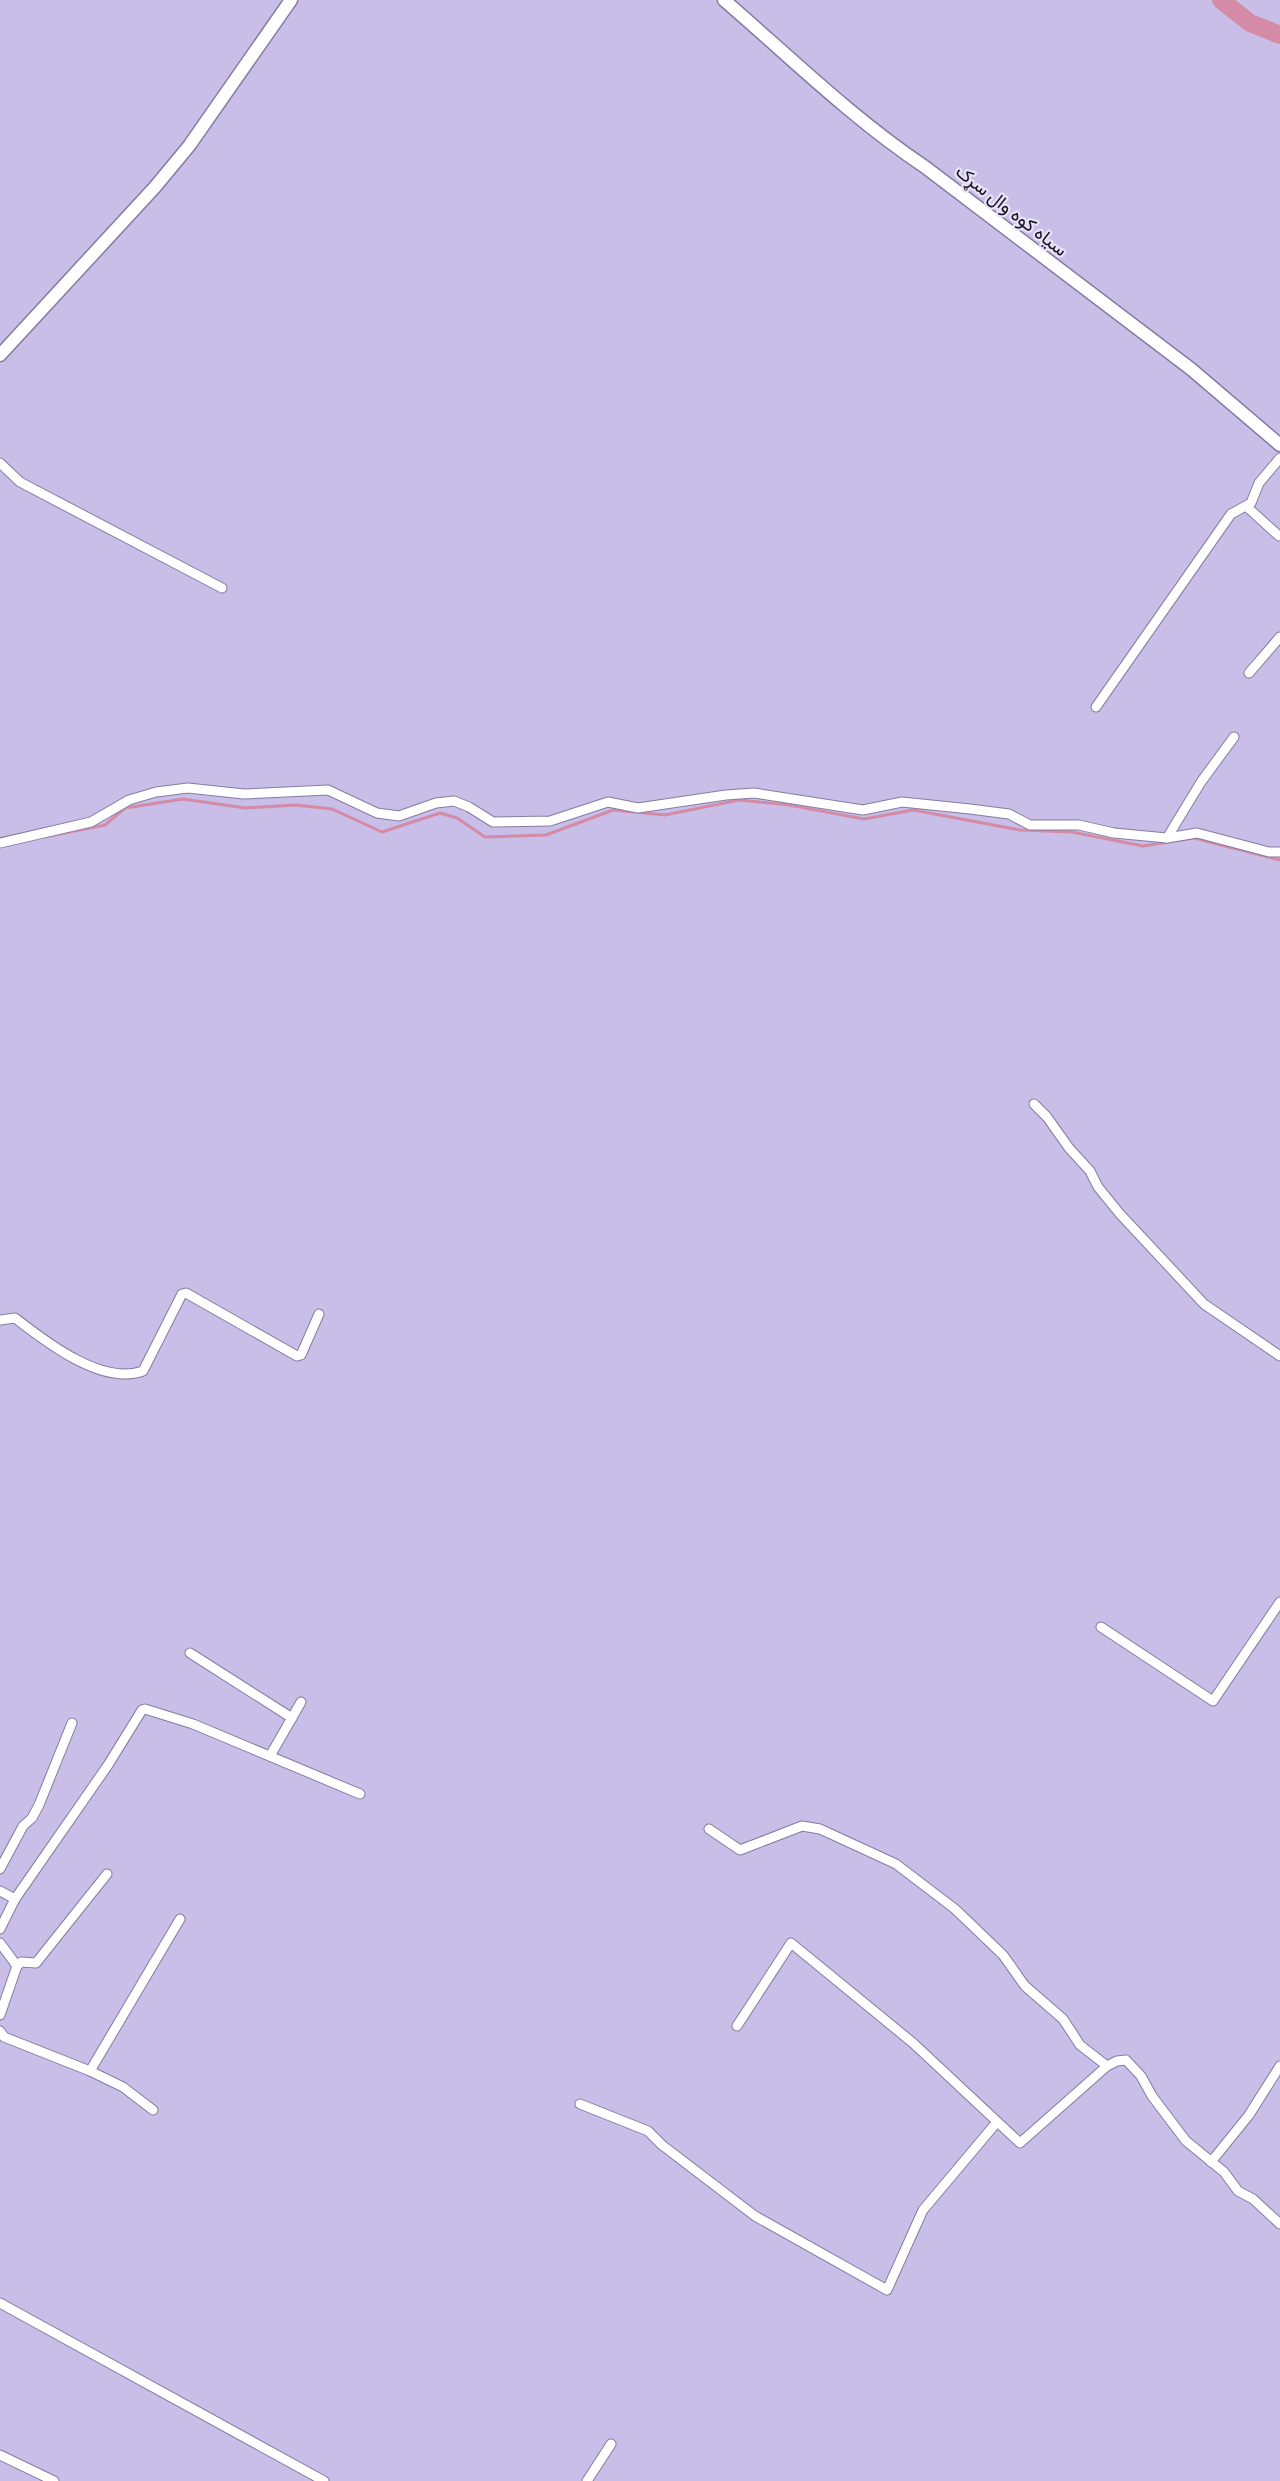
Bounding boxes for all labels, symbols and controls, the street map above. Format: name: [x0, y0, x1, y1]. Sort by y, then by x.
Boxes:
street label: سیاه کوه وال سړک: [950, 159, 1073, 263]

